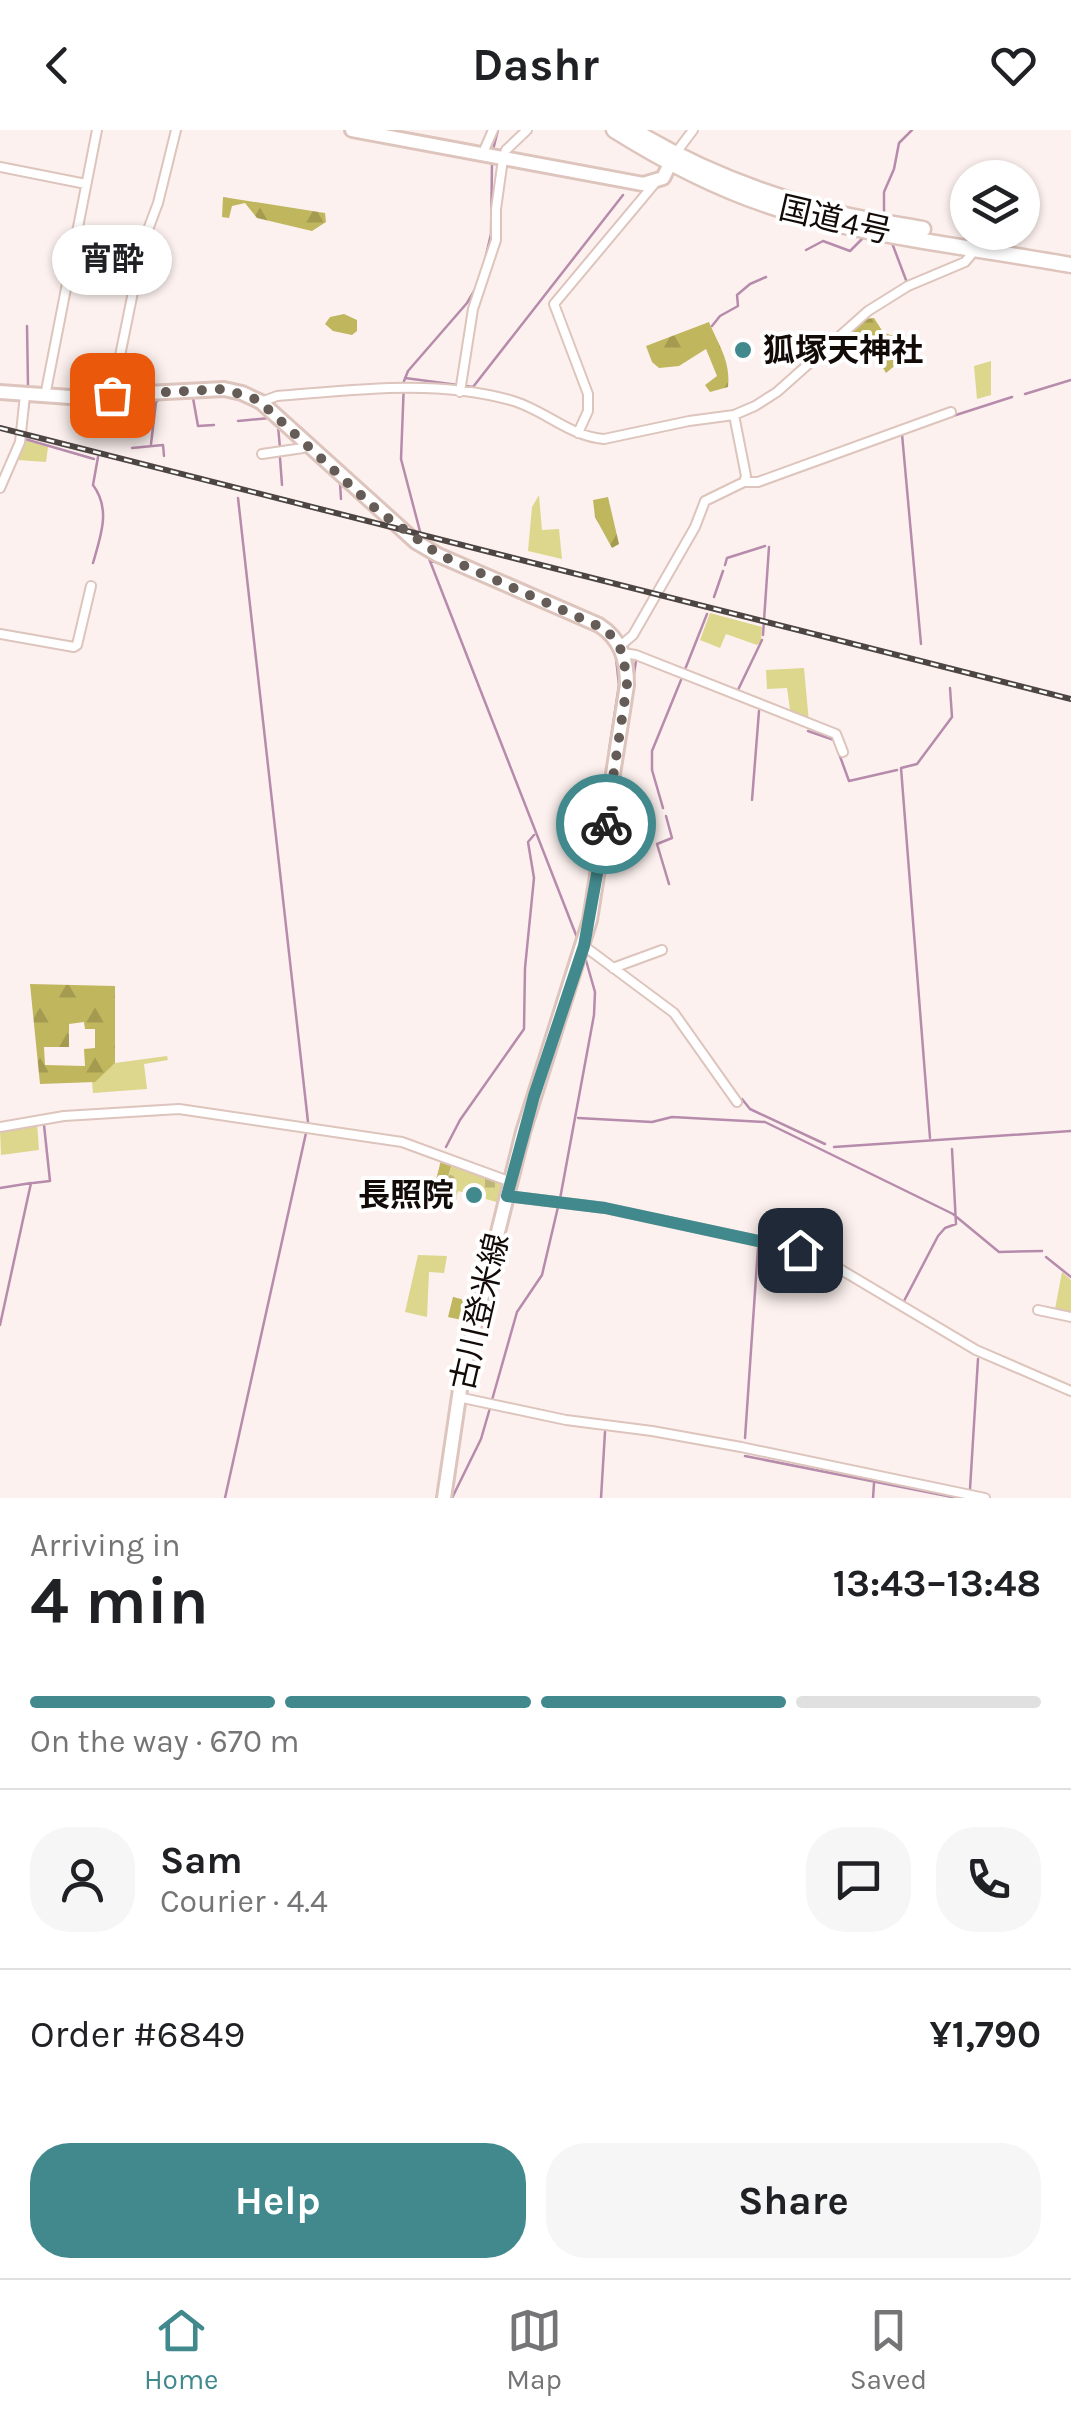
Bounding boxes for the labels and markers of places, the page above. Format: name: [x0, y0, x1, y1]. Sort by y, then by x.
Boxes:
callout: 宵酔: [52, 225, 172, 295]
place label: 狐塚天神社: [763, 332, 923, 369]
marker: 狐塚天神社: [732, 339, 754, 361]
pin: [70, 353, 155, 438]
place label: 長照院: [358, 1177, 454, 1214]
marker: 長照院: [463, 1184, 485, 1206]
pin: [758, 1208, 843, 1293]

